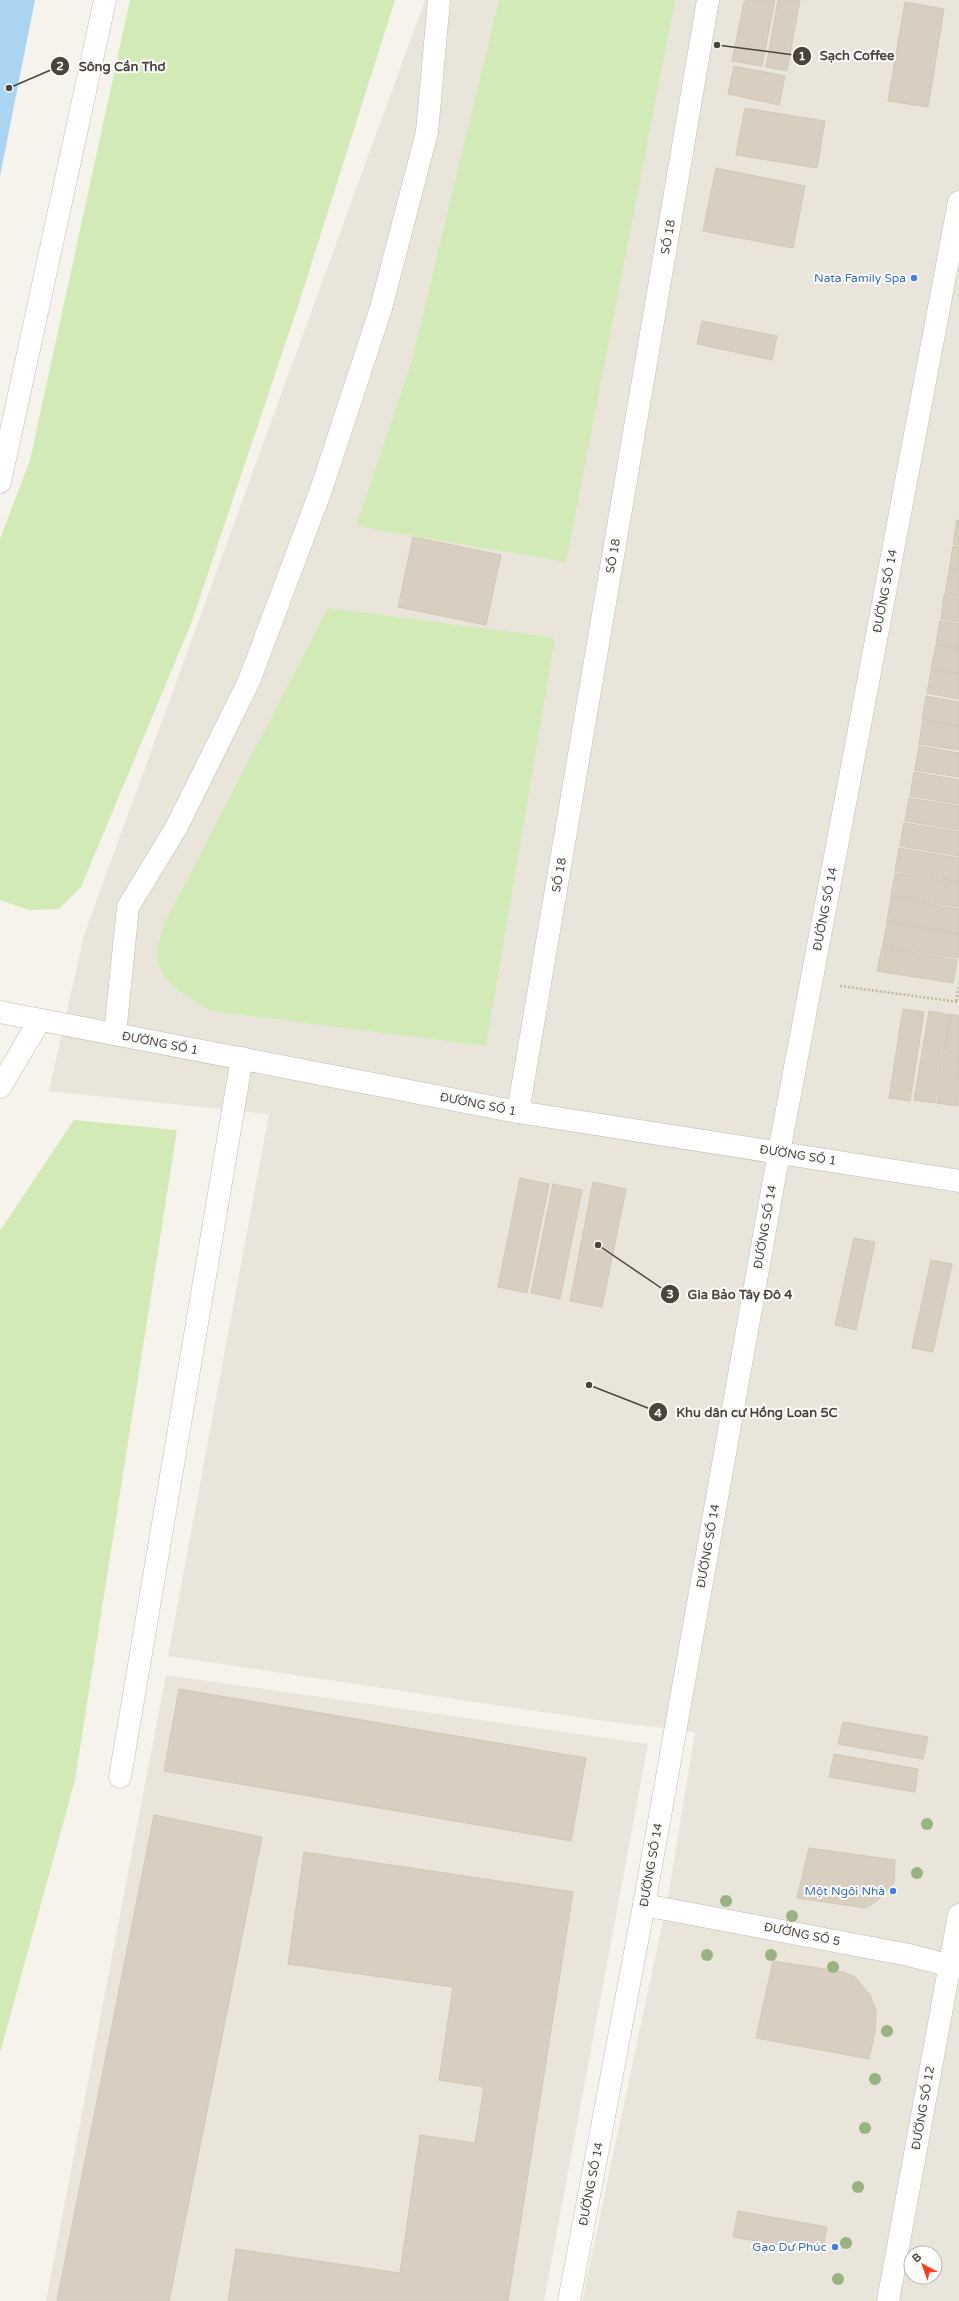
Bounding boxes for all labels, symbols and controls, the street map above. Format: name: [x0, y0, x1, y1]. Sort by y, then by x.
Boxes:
callout: Sạch Coffee: [792, 43, 903, 68]
text: Sạch Coffee: [820, 48, 895, 64]
text: 1: [798, 49, 806, 63]
callout: Sông Cần Thơ: [50, 54, 173, 79]
text: 2: [56, 59, 64, 73]
text: Sông Cần Thơ: [79, 59, 165, 75]
street label: SỐ 18: [658, 218, 678, 256]
place label: Nata Family Spa: [814, 271, 906, 285]
marker: Nata Family Spa: [909, 273, 919, 283]
street label: SỐ 18: [603, 537, 623, 575]
street label: ĐƯỜNG SỐ 14: [870, 547, 900, 634]
street label: SỐ 18: [549, 856, 569, 894]
street label: ĐƯỜNG SỐ 14: [810, 865, 840, 952]
street label: ĐƯỜNG SỐ 1: [121, 1029, 199, 1057]
street label: ĐƯỜNG SỐ 1: [439, 1090, 517, 1118]
street label: ĐƯỜNG SỐ 1: [759, 1142, 837, 1168]
street label: ĐƯỜNG SỐ 14: [751, 1183, 779, 1270]
callout: Gia Bảo Tây Đô 4: [660, 1282, 800, 1307]
text: 3: [666, 1287, 674, 1301]
text: Gia Bảo Tây Đô 4: [688, 1287, 793, 1303]
callout: Khu dân cư Hồng Loan 5C: [648, 1400, 845, 1425]
text: Khu dân cư Hồng Loan 5C: [676, 1405, 838, 1421]
text: 4: [654, 1406, 662, 1420]
street label: ĐƯỜNG SỐ 14: [694, 1502, 722, 1589]
street label: ĐƯỜNG SỐ 14: [637, 1821, 665, 1908]
place label: Một Ngôi Nhà: [805, 1884, 885, 1898]
marker: Một Ngôi Nhà: [888, 1886, 898, 1896]
street label: ĐƯỜNG SỐ 5: [763, 1920, 841, 1948]
street label: ĐƯỜNG SỐ 12: [909, 2065, 937, 2151]
street label: ĐƯỜNG SỐ 14: [576, 2140, 606, 2227]
place label: Gạo Dư Phúc: [752, 2240, 827, 2254]
marker: Gạo Dư Phúc: [830, 2242, 840, 2252]
north arrow: [903, 2245, 943, 2285]
text: B: [910, 2250, 924, 2265]

